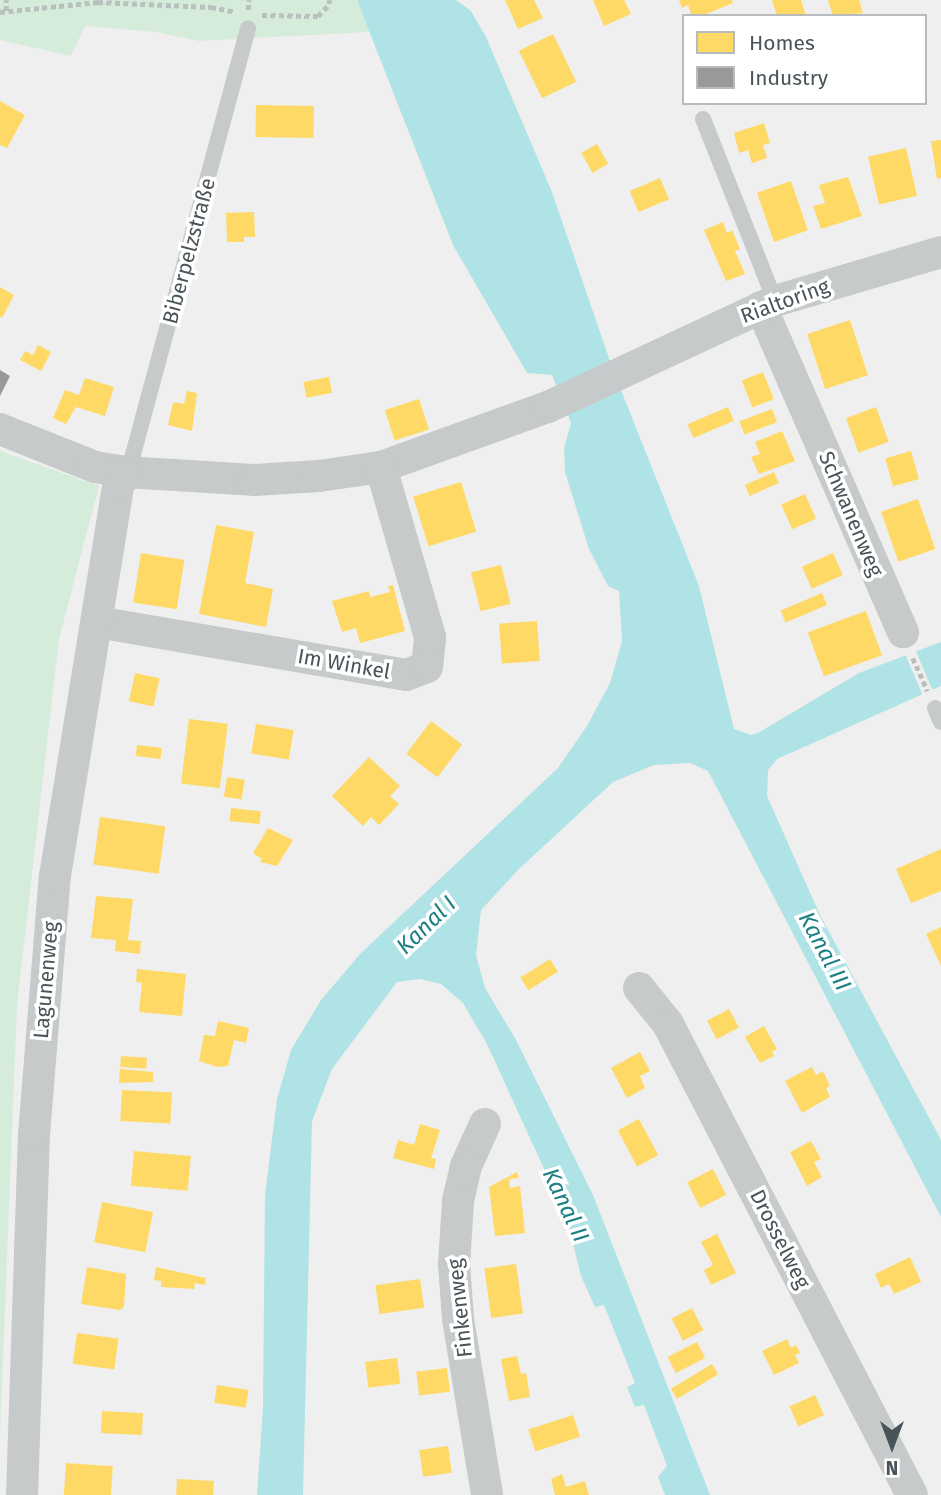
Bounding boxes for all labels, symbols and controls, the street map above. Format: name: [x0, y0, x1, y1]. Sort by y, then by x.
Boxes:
legend: [682, 14, 927, 105]
text: Homes: [749, 30, 815, 56]
text: Industry: [749, 65, 828, 91]
street label: Biberpelzstraße: [157, 175, 221, 327]
street label: Rialtoring: [737, 273, 833, 329]
street label: Schwanenweg: [813, 448, 889, 580]
street label: Im Winkel: [296, 643, 392, 685]
water label: Kanal I: [391, 890, 461, 960]
water label: Kanal III: [793, 907, 857, 995]
street label: Lagunenweg: [28, 920, 64, 1040]
water label: Kanal II: [537, 1164, 595, 1246]
street label: Drosselweg: [744, 1185, 816, 1293]
street label: Finkenweg: [442, 1257, 478, 1359]
north arrow: [857, 1411, 927, 1481]
text: N: [886, 1456, 898, 1479]

